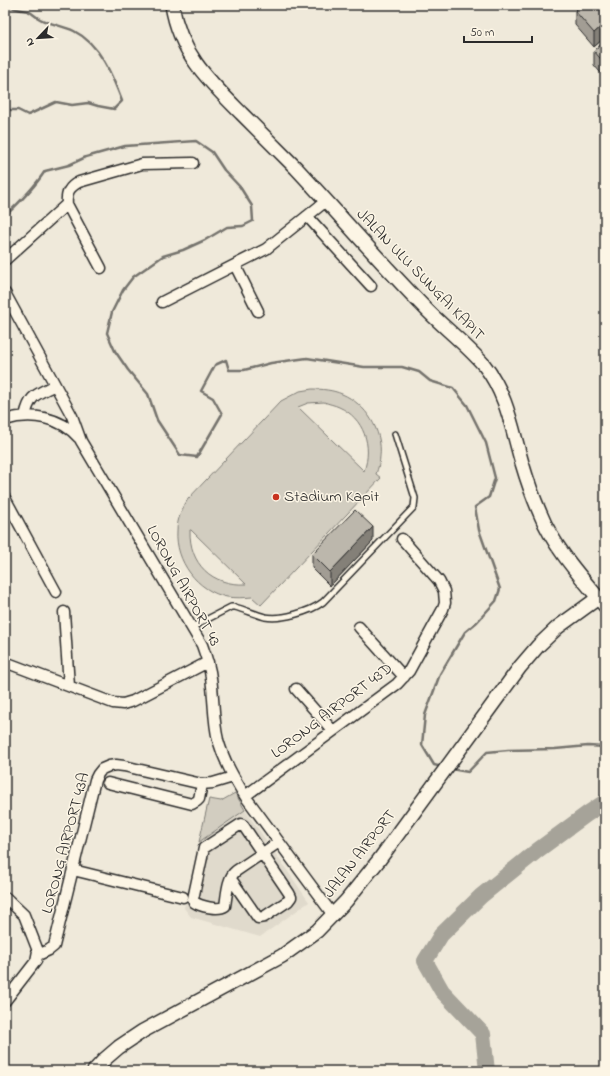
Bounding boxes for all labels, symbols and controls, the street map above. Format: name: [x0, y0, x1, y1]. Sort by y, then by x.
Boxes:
north arrow: [18, 18, 58, 58]
scale bar: [464, 18, 532, 44]
text: 50 m: [470, 24, 494, 42]
text: N: [21, 35, 39, 49]
street label: JALAN ULU SUNGAI KAPIT: [350, 203, 490, 347]
place label: Stadium Kapit: [284, 485, 380, 509]
marker: Stadium Kapit: [271, 492, 281, 502]
street label: LORONG AIRPORT 43: [140, 521, 226, 651]
street label: LORONG AIRPORT 43D: [266, 657, 398, 765]
street label: LORONG AIRPORT 43A: [36, 770, 96, 916]
street label: JALAN AIRPORT: [318, 805, 402, 903]

